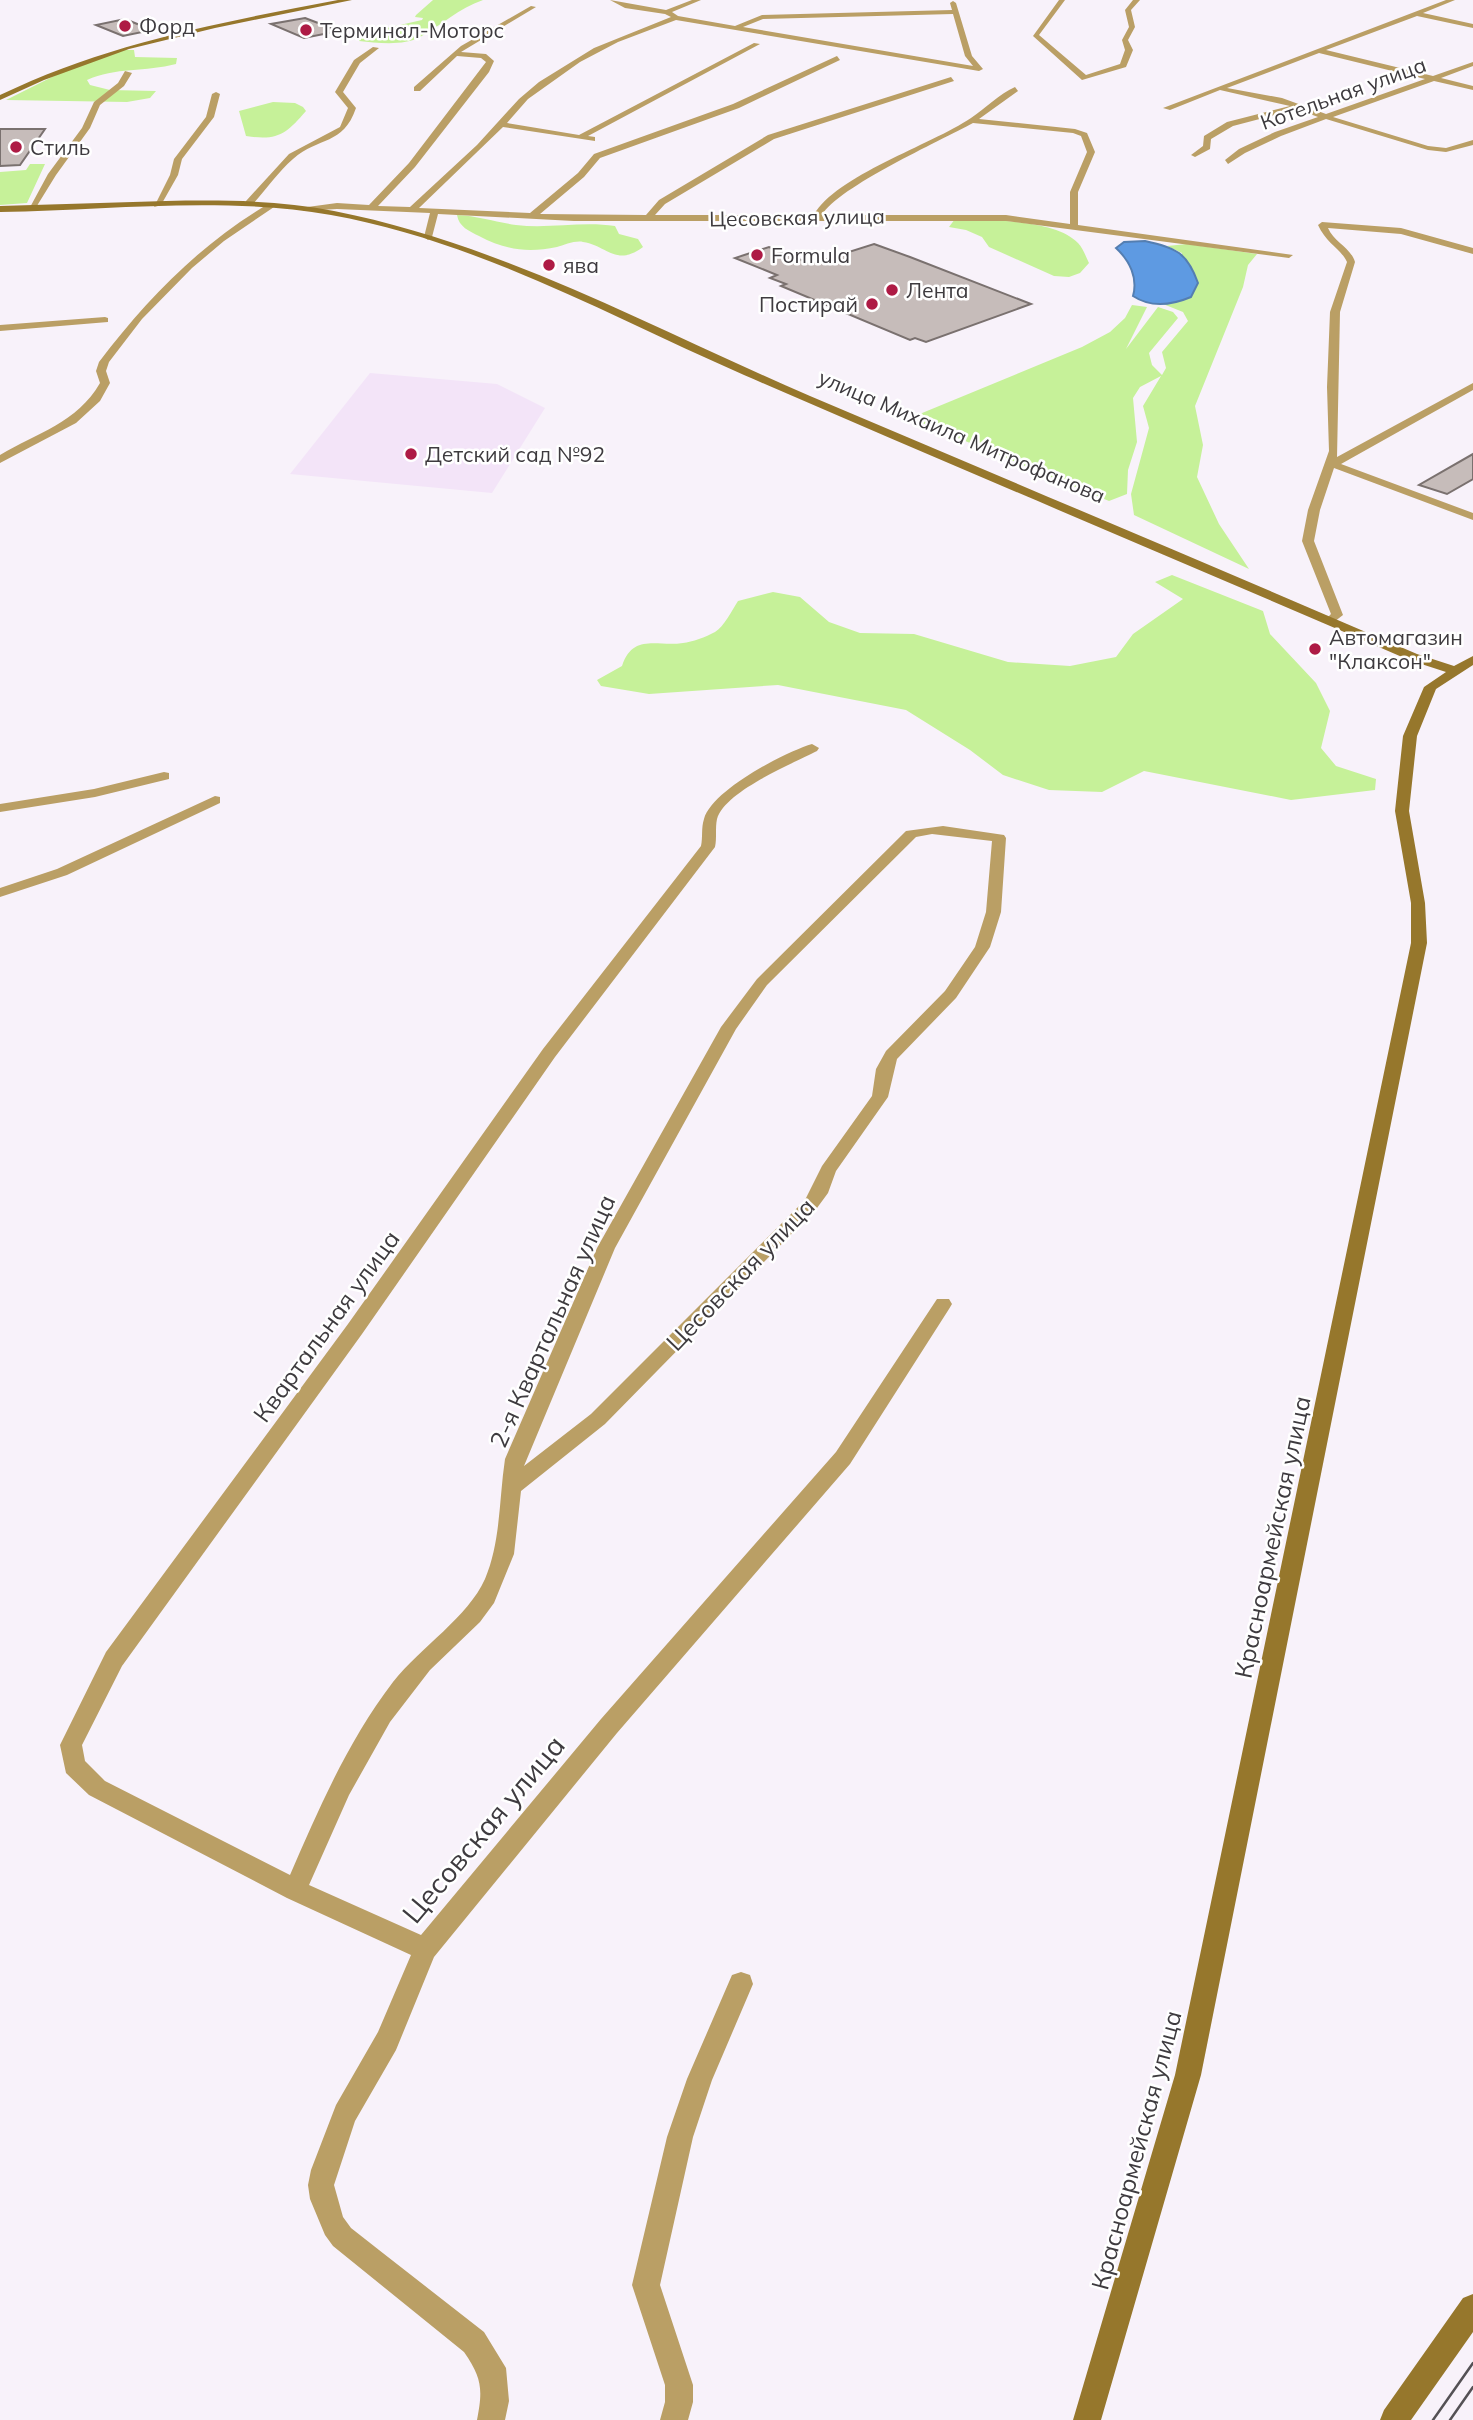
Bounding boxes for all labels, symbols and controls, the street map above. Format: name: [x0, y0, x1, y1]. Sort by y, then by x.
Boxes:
place label: Форд: [139, 13, 195, 39]
place label: Терминал-Моторс: [320, 17, 504, 43]
marker: Форд: [117, 18, 133, 34]
marker: Терминал-Моторс: [298, 22, 314, 38]
street label: Котельная улица: [1257, 51, 1429, 135]
place label: Стиль: [30, 134, 90, 160]
marker: Стиль: [8, 139, 24, 155]
street label: Цесовская улица: [709, 202, 885, 232]
place label: Formula: [771, 242, 850, 268]
marker: Formula: [749, 247, 765, 263]
place label: ява: [563, 252, 599, 278]
marker: ява: [541, 257, 557, 273]
place label: Лента: [906, 277, 969, 303]
marker: Лента: [884, 282, 900, 298]
place label: Постирай: [759, 291, 858, 317]
marker: Постирай: [864, 296, 880, 312]
street label: улица Михаила Митрофанова: [815, 364, 1109, 508]
place label: Детский сад №92: [425, 441, 605, 467]
marker: Детский сад №92: [403, 446, 419, 462]
place label: Автомагазин "Клаксон": [1329, 624, 1463, 674]
marker: Автомагазин "Клаксон": [1307, 641, 1323, 657]
street label: 2-я Квартальная улица: [483, 1190, 621, 1452]
street label: Цесовская улица: [659, 1191, 821, 1357]
street label: Квартальная улица: [246, 1224, 406, 1428]
street label: Красноармейская улица: [1227, 1393, 1317, 1681]
street label: Цесовская улица: [394, 1728, 572, 1930]
street label: Красноармейская улица: [1084, 2007, 1188, 2293]

